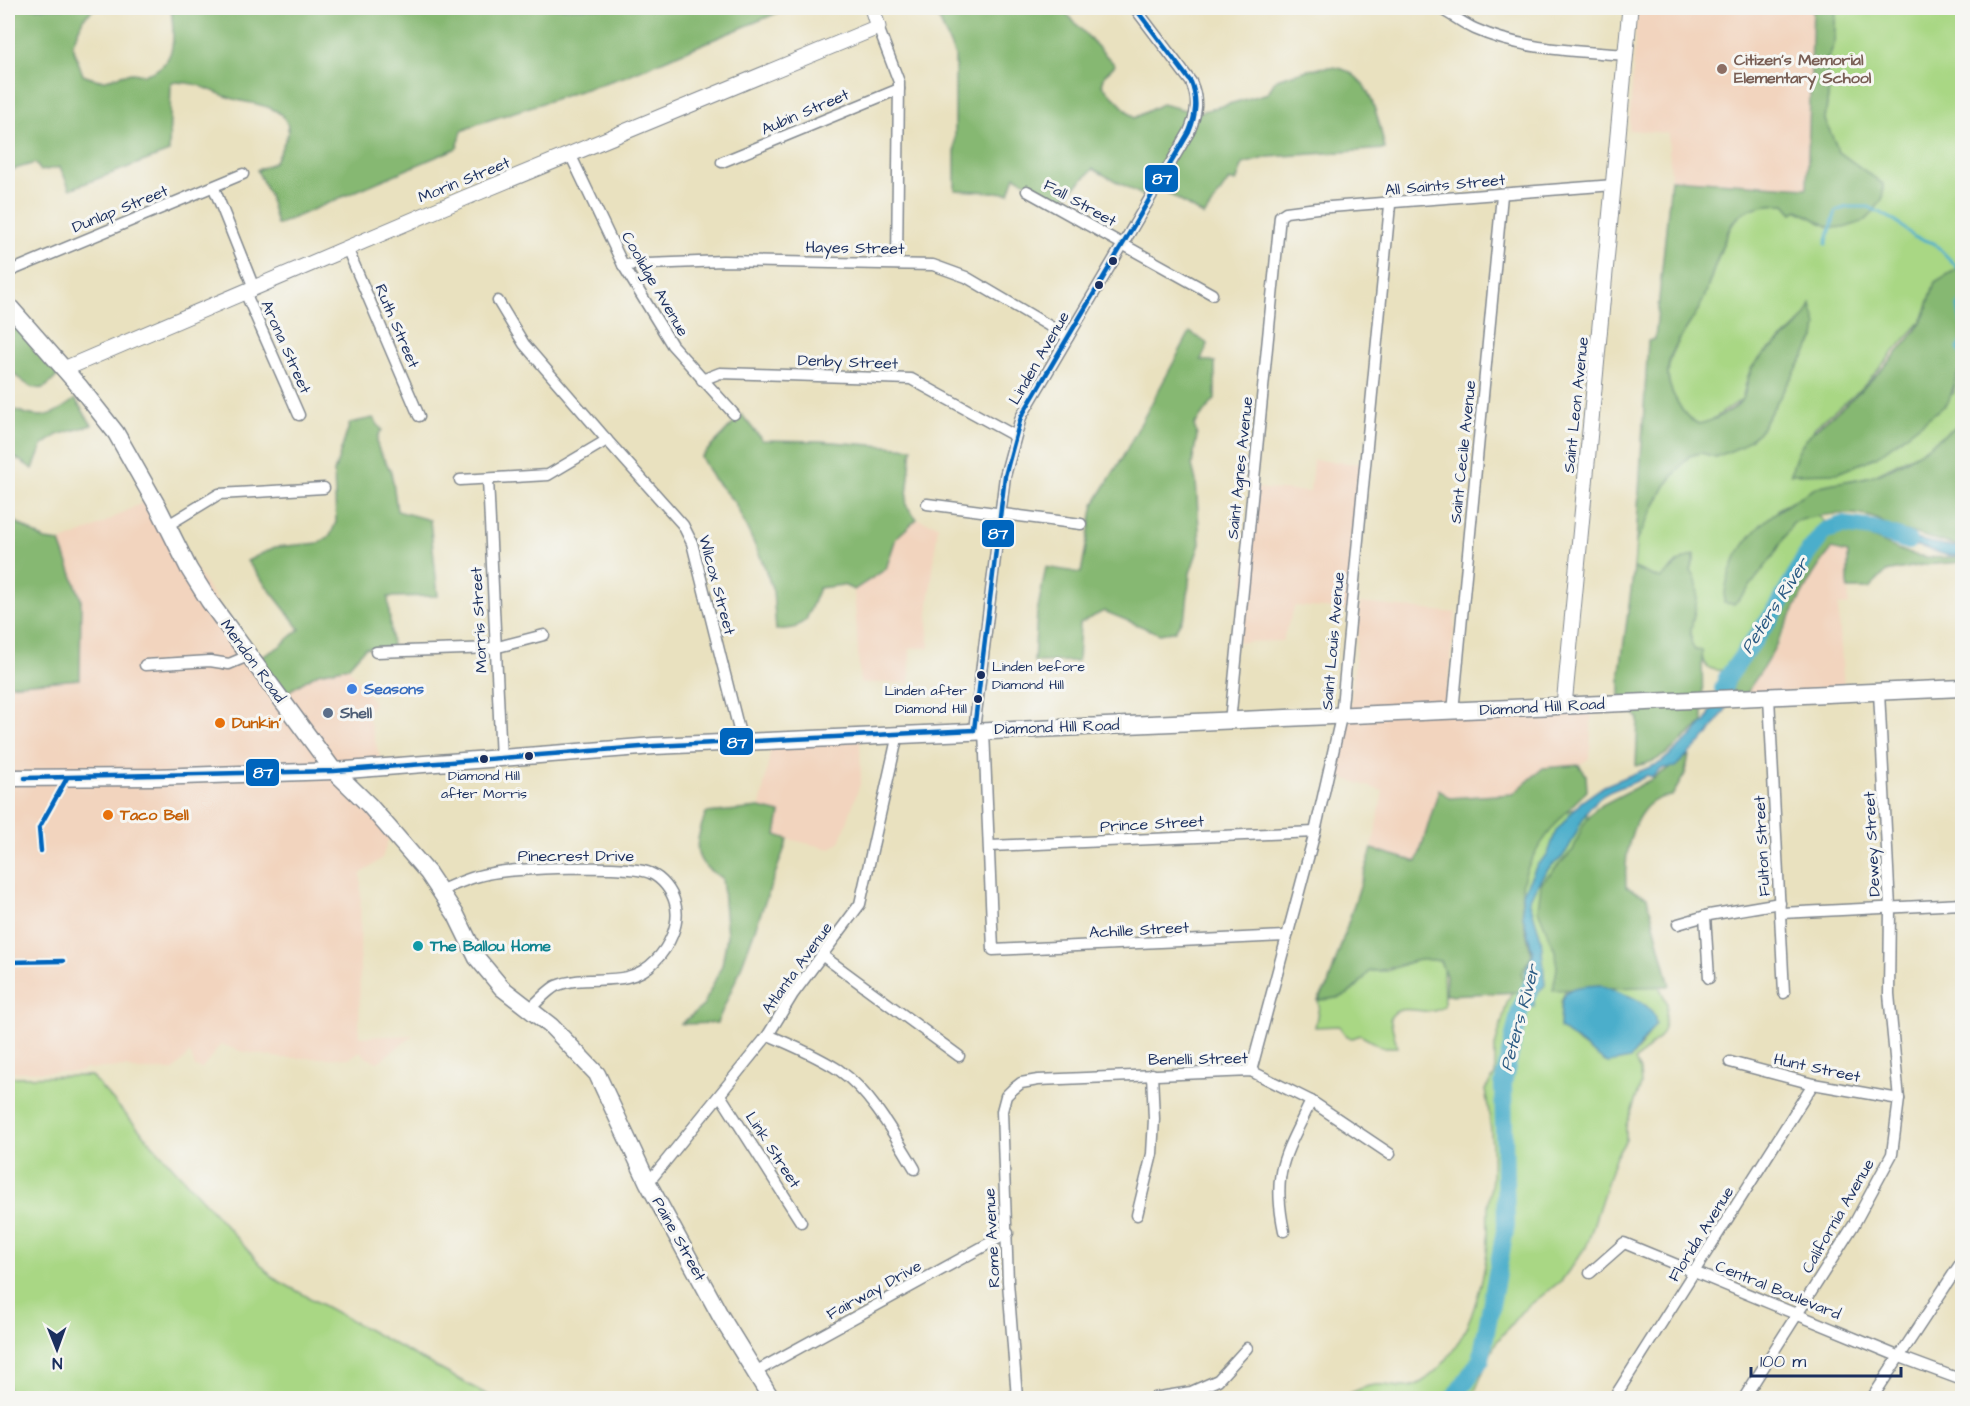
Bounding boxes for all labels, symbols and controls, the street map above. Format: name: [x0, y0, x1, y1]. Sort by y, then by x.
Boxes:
place label: Citizen's Memorial Elementary School: [1734, 49, 1872, 90]
marker: Citizen's Memorial Elementary School: [1715, 62, 1729, 76]
street label: Aubin Street: [758, 83, 853, 140]
street label: Morin Street: [415, 151, 514, 208]
line badge: 87: [1144, 164, 1179, 193]
text: 87: [1152, 168, 1172, 190]
street label: All Saints Street: [1384, 169, 1507, 201]
street label: Fall Street: [1040, 174, 1121, 232]
street label: Dunlap Street: [69, 180, 172, 238]
street label: Coolidge Avenue: [615, 228, 694, 341]
street label: Hayes Street: [805, 236, 905, 261]
unlabelled marker: [1107, 255, 1119, 267]
unlabelled marker: [1093, 279, 1105, 291]
street label: Ruth Street: [369, 280, 425, 372]
street label: Arona Street: [256, 297, 317, 398]
street label: Linden Avenue: [1003, 307, 1075, 409]
street label: Saint Leon Avenue: [1558, 335, 1594, 474]
street label: Denby Street: [797, 349, 899, 376]
street label: Saint Cecile Avenue: [1445, 379, 1481, 525]
street label: Saint Agnes Avenue: [1222, 395, 1259, 541]
line badge: 87: [981, 519, 1015, 548]
text: 87: [988, 523, 1008, 545]
street label: Wilcox Street: [693, 533, 741, 638]
water label: Peters River: [1735, 552, 1816, 659]
street label: Morris Street: [465, 566, 493, 674]
street label: Saint Louis Avenue: [1316, 571, 1350, 711]
street label: Mendon Road: [215, 615, 291, 707]
place label: Linden before Diamond Hill: [992, 657, 1086, 695]
marker: Linden before Diamond Hill: [975, 669, 987, 681]
place label: Seasons: [363, 678, 424, 700]
place label: Linden after Diamond Hill: [884, 681, 967, 719]
marker: Seasons: [345, 682, 359, 696]
marker: Linden after Diamond Hill: [972, 693, 984, 705]
street label: Diamond Hill Road: [1479, 693, 1605, 721]
place label: Shell: [339, 702, 372, 724]
marker: Shell: [321, 706, 335, 720]
place label: Dunkin': [232, 712, 282, 734]
street label: Diamond Hill Road: [994, 714, 1120, 740]
marker: Dunkin': [213, 716, 227, 730]
line badge: 87: [719, 727, 754, 756]
text: 87: [727, 732, 747, 754]
unlabelled marker: [523, 750, 535, 762]
marker: Diamond Hill after Morris: [478, 753, 490, 765]
line badge: 87: [245, 758, 280, 787]
text: 87: [253, 762, 273, 784]
place label: Diamond Hill after Morris: [441, 766, 527, 804]
street label: Dewey Street: [1858, 790, 1887, 897]
street label: Fulton Street: [1748, 794, 1776, 897]
place label: Taco Bell: [119, 804, 189, 826]
marker: Taco Bell: [101, 808, 115, 822]
street label: Prince Street: [1099, 810, 1205, 838]
street label: Pinecrest Drive: [518, 845, 635, 867]
street label: Achille Street: [1088, 916, 1190, 944]
street label: Atlanta Avenue: [756, 917, 838, 1018]
place label: The Ballou Home: [429, 935, 551, 957]
marker: The Ballou Home: [411, 939, 425, 953]
water label: Peters River: [1494, 960, 1547, 1074]
street label: Benelli Street: [1148, 1047, 1249, 1071]
street label: Hunt Street: [1772, 1048, 1863, 1088]
street label: Link Street: [740, 1107, 806, 1193]
street label: California Avenue: [1796, 1154, 1880, 1277]
street label: Florida Avenue: [1663, 1182, 1739, 1286]
street label: Rome Avenue: [978, 1187, 1006, 1288]
street label: Paine Street: [647, 1193, 711, 1286]
street label: Fairway Drive: [823, 1255, 926, 1326]
street label: Central Boulevard: [1712, 1255, 1844, 1325]
north arrow: [27, 1319, 87, 1379]
scale bar: [1751, 1340, 1901, 1378]
text: 100 m: [1760, 1349, 1806, 1374]
text: N: [52, 1352, 62, 1374]

